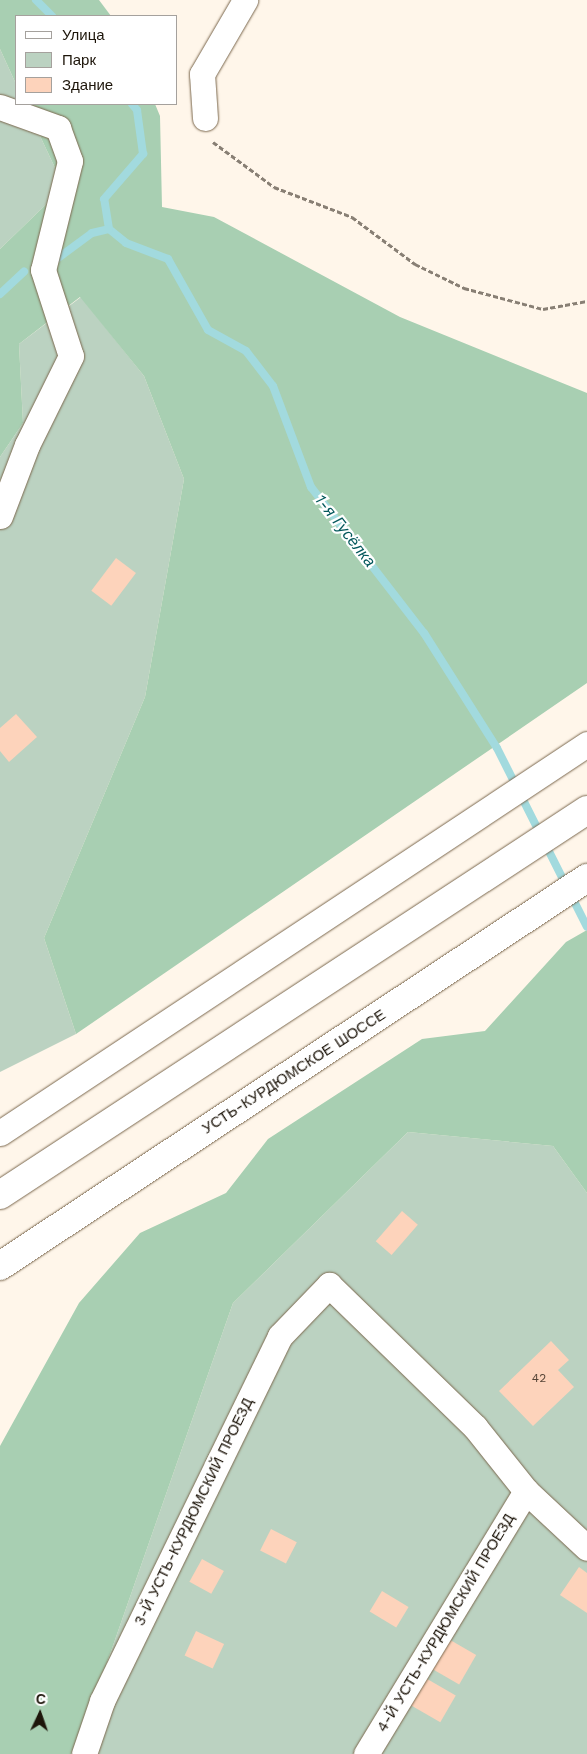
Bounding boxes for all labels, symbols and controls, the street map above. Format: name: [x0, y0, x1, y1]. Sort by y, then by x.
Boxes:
legend: [15, 15, 178, 105]
text: Улица: [62, 26, 105, 44]
text: Парк: [62, 51, 96, 69]
text: Здание: [62, 76, 113, 94]
water label: 1-я Гусёлка: [311, 491, 379, 571]
street label: УСТЬ-КУРДЮМСКОЕ ШОССЕ: [199, 1006, 389, 1138]
house number: 42: [532, 1372, 546, 1386]
street label: 3-Й УСТЬ-КУРДЮМСКИЙ ПРОЕЗД: [131, 1395, 257, 1629]
street label: 4-Й УСТЬ-КУРДЮМСКИЙ ПРОЕЗД: [373, 1510, 519, 1736]
north arrow: [15, 1689, 65, 1739]
text: С: [35, 1691, 46, 1707]

